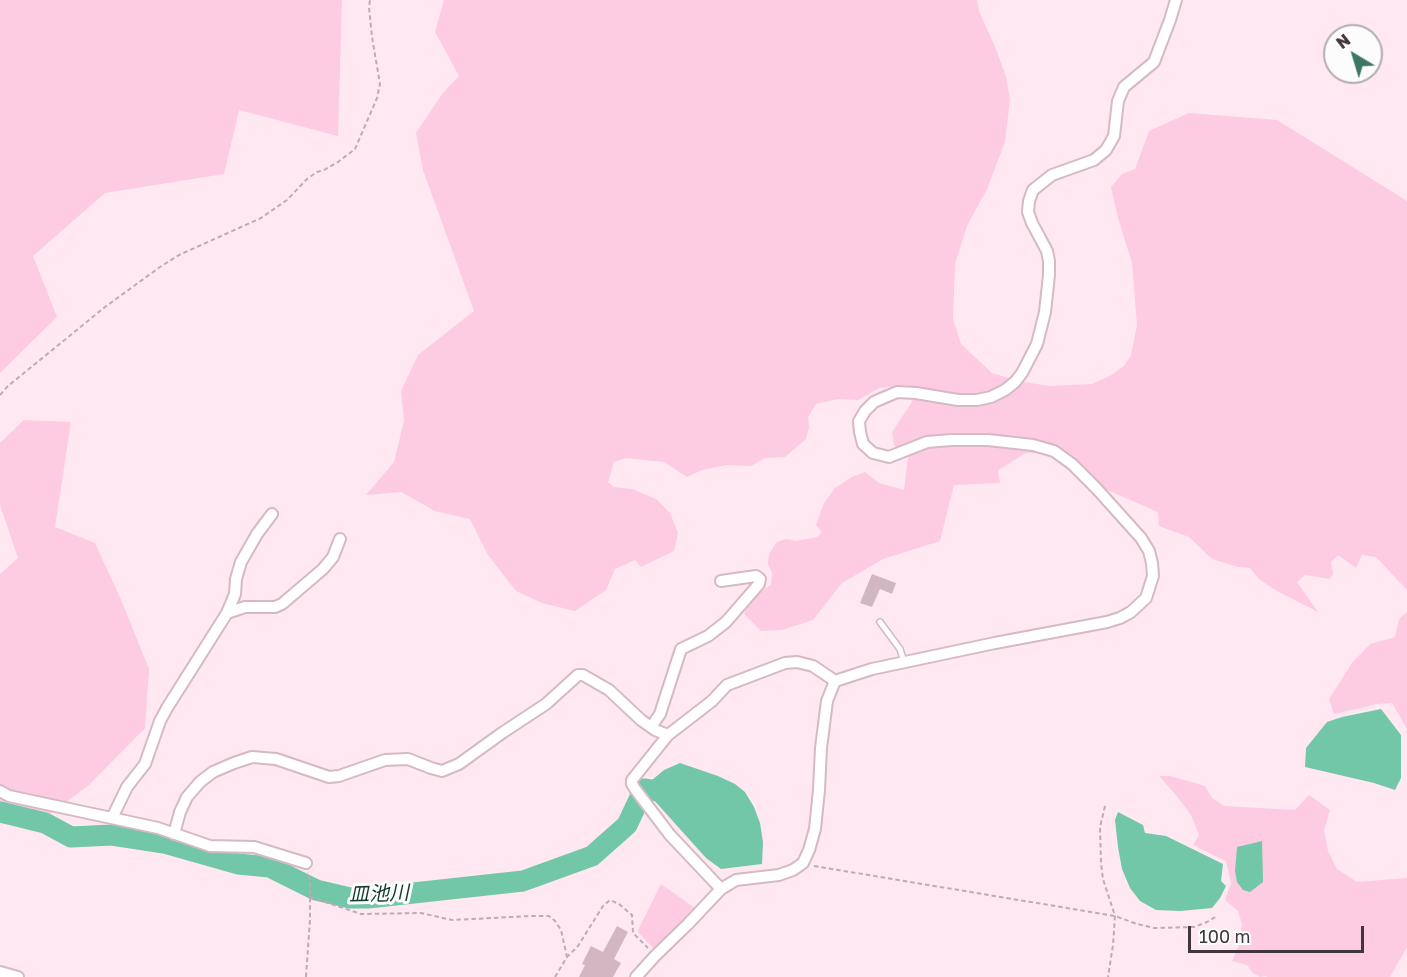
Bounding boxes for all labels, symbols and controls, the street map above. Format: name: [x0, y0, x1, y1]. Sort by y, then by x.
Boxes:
north arrow: [1323, 24, 1383, 84]
text: N: [1332, 30, 1354, 53]
water label: 皿池川: [349, 881, 409, 907]
scale bar: [1191, 914, 1366, 952]
text: 100 m: [1199, 925, 1250, 947]

